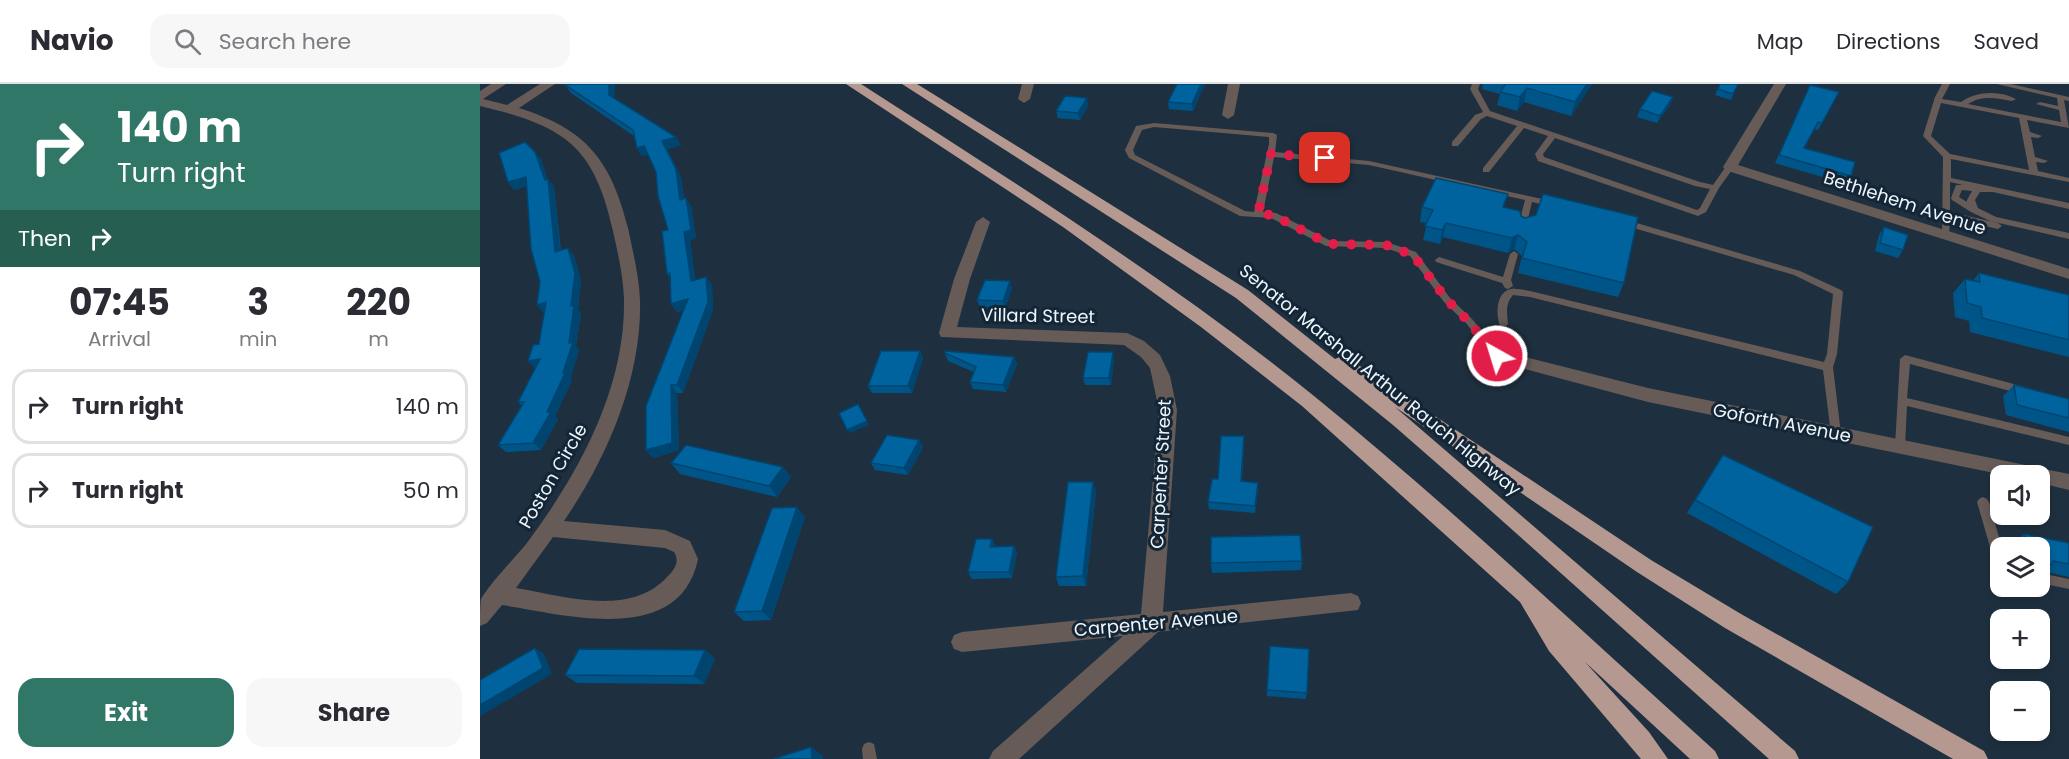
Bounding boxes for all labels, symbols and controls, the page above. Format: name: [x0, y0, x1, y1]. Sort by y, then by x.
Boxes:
search box: [150, 14, 570, 68]
text: Navio: [30, 21, 114, 60]
icon: search: [171, 25, 204, 58]
text: Search here: [219, 26, 351, 57]
text: Map: [1757, 27, 1803, 56]
text: Directions: [1836, 27, 1940, 56]
text: Saved: [1973, 27, 2039, 56]
text: 140 m: [117, 98, 242, 157]
icon: right: [18, 108, 96, 186]
pin: [1299, 132, 1350, 183]
icon: arrive: [1308, 141, 1341, 174]
text: Turn right: [117, 154, 246, 191]
street label: Bethlehem Avenue: [1821, 164, 1990, 241]
icon: right: [84, 222, 117, 255]
text: Then: [18, 223, 72, 254]
street label: Senator Marshall Arthur Rauch Highway: [1234, 258, 1526, 501]
text: 07:45: [69, 277, 170, 328]
text: 3: [247, 277, 269, 328]
text: 220: [346, 277, 411, 328]
street label: Villard Street: [981, 302, 1095, 329]
position arrow: [1465, 324, 1529, 388]
text: Arrival: [88, 325, 151, 353]
text: min: [239, 325, 277, 353]
text: m: [368, 325, 389, 353]
icon: right: [21, 390, 54, 423]
text: Turn right: [72, 391, 183, 422]
text: 140 m: [396, 391, 459, 422]
street label: Goforth Avenue: [1711, 397, 1853, 448]
street label: Carpenter Street: [1144, 399, 1177, 549]
street label: Poston Circle: [512, 419, 593, 533]
map controls: [1990, 465, 2050, 741]
button: sound: [1990, 465, 2050, 525]
icon: right: [21, 474, 54, 507]
text: Turn right: [72, 475, 183, 506]
text: 50 m: [403, 475, 459, 506]
button: layers: [1990, 537, 2050, 597]
street label: Carpenter Avenue: [1073, 603, 1239, 642]
button: +: [1990, 609, 2050, 669]
button: Exit: [18, 678, 234, 747]
button: Share: [246, 678, 462, 747]
button: −: [1990, 681, 2050, 741]

